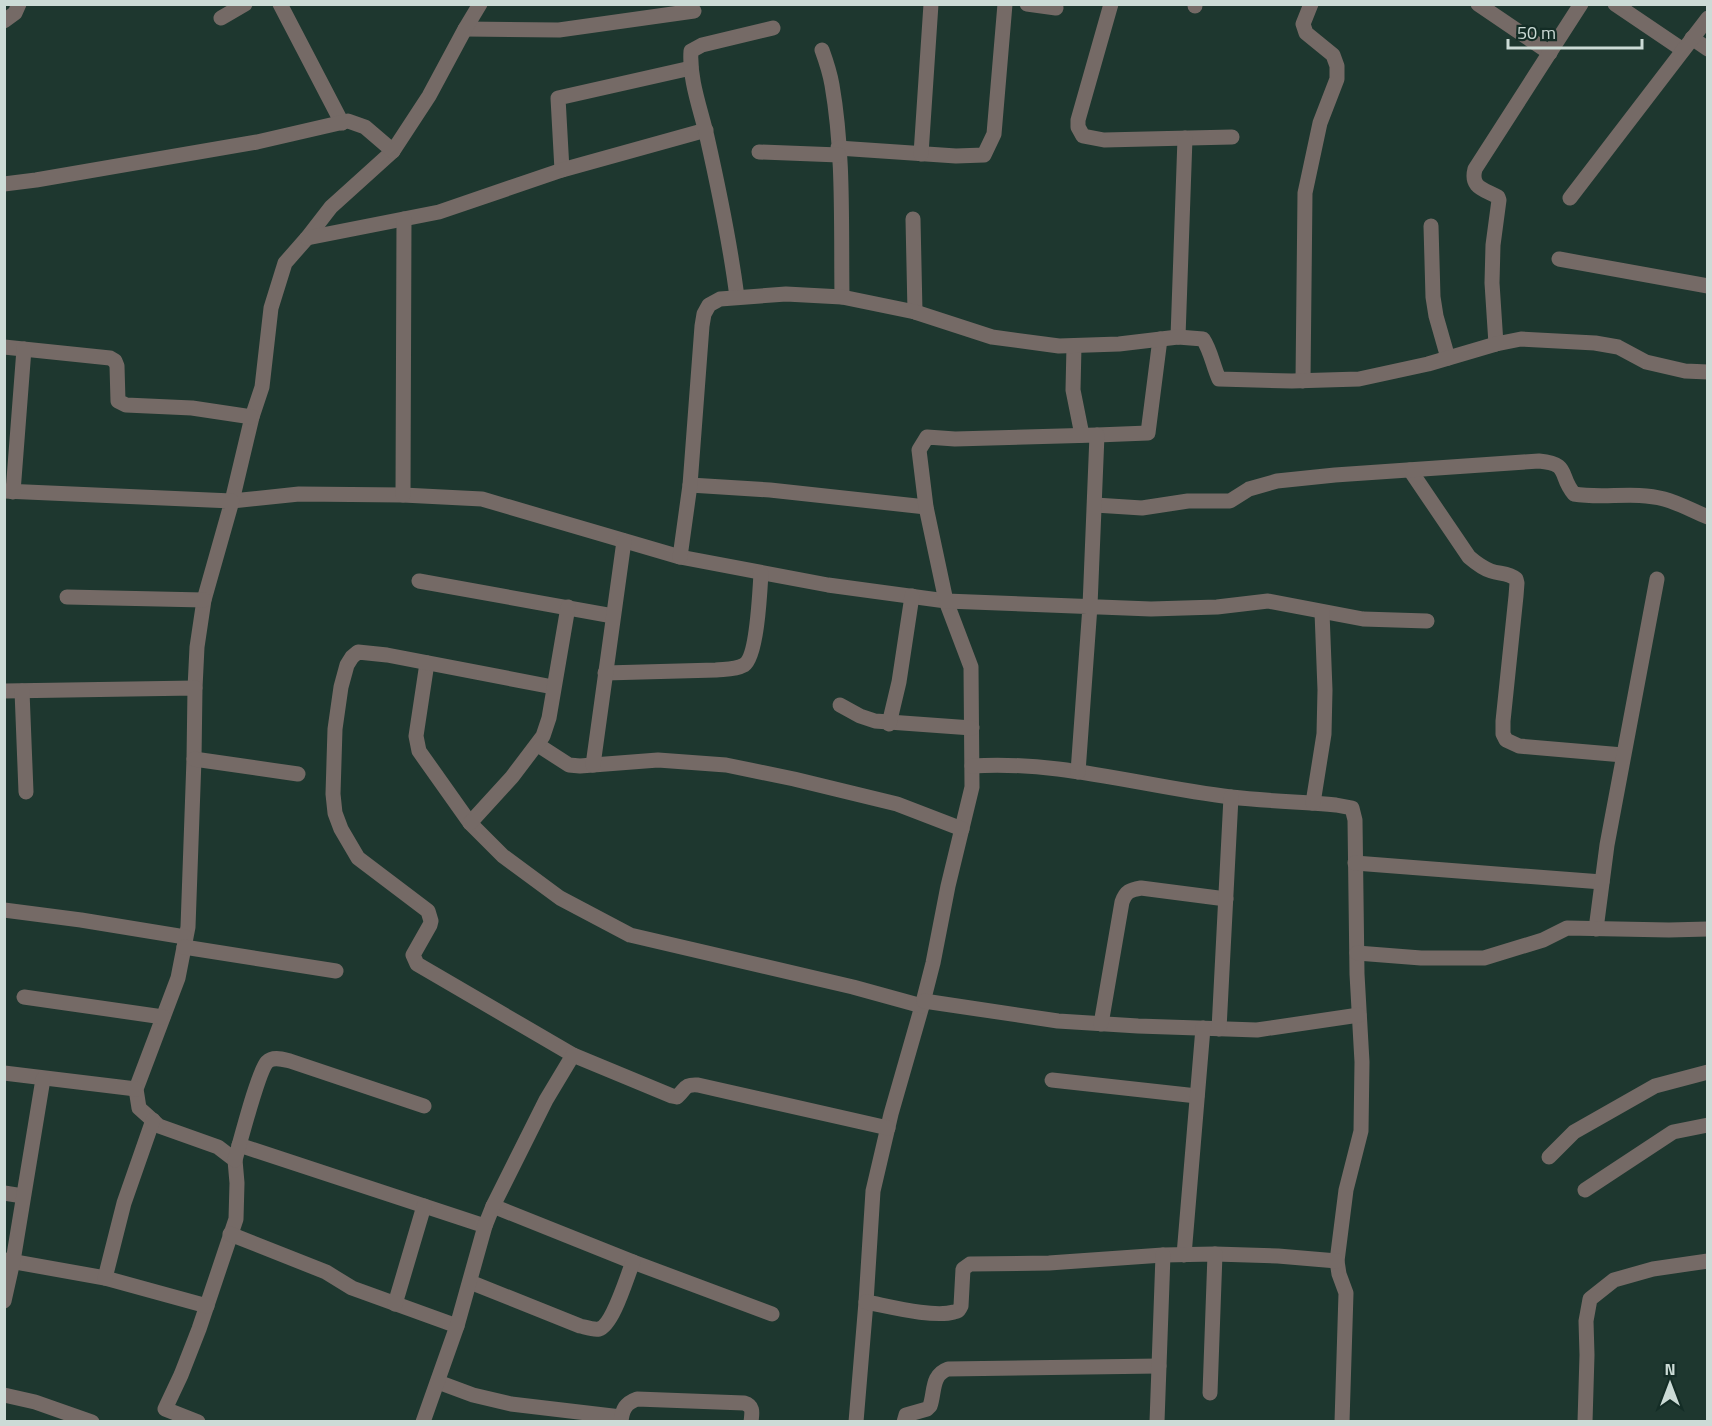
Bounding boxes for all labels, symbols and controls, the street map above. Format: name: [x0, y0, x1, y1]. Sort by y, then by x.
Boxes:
scale bar: [1508, 12, 1642, 50]
text: 50 m: [1517, 19, 1556, 46]
north arrow: [1640, 1354, 1700, 1414]
text: N: [1664, 1357, 1676, 1381]

